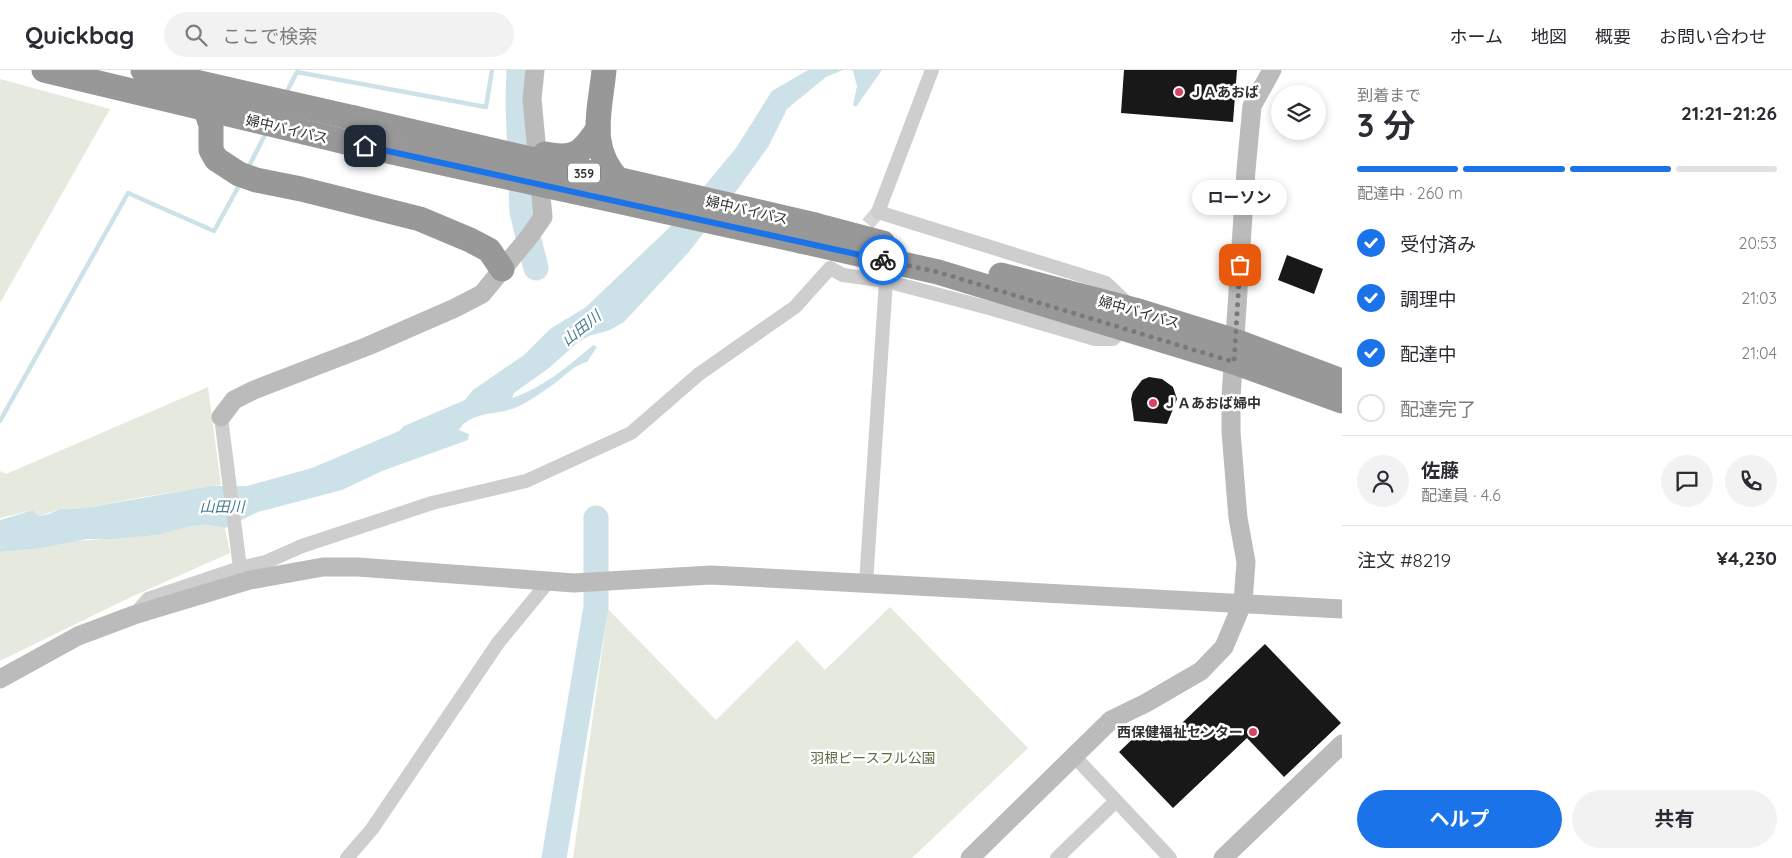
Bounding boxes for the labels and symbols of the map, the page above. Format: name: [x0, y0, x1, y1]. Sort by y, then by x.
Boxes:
place label: ＪＡあおば: [1189, 83, 1259, 101]
marker: ＪＡあおば: [1173, 86, 1185, 98]
street label: 婦中バイパス: [244, 111, 330, 147]
pin: [344, 125, 386, 167]
road number: 359: [568, 164, 600, 182]
callout: ローソン: [1192, 180, 1288, 215]
street label: 婦中バイパス: [704, 192, 790, 228]
courier: [858, 235, 908, 285]
pin: [1219, 244, 1261, 286]
street label: 婦中バイパス: [1096, 292, 1182, 332]
water label: 山田川: [558, 305, 606, 350]
place label: ＪＡあおば婦中: [1163, 394, 1261, 412]
marker: ＪＡあおば婦中: [1147, 397, 1159, 409]
water label: 山田川: [199, 497, 246, 516]
place label: 西保健福祉センター: [1117, 723, 1243, 741]
marker: 西保健福祉センター: [1247, 726, 1259, 738]
park label: 羽根ピースフル公園: [810, 749, 936, 767]

